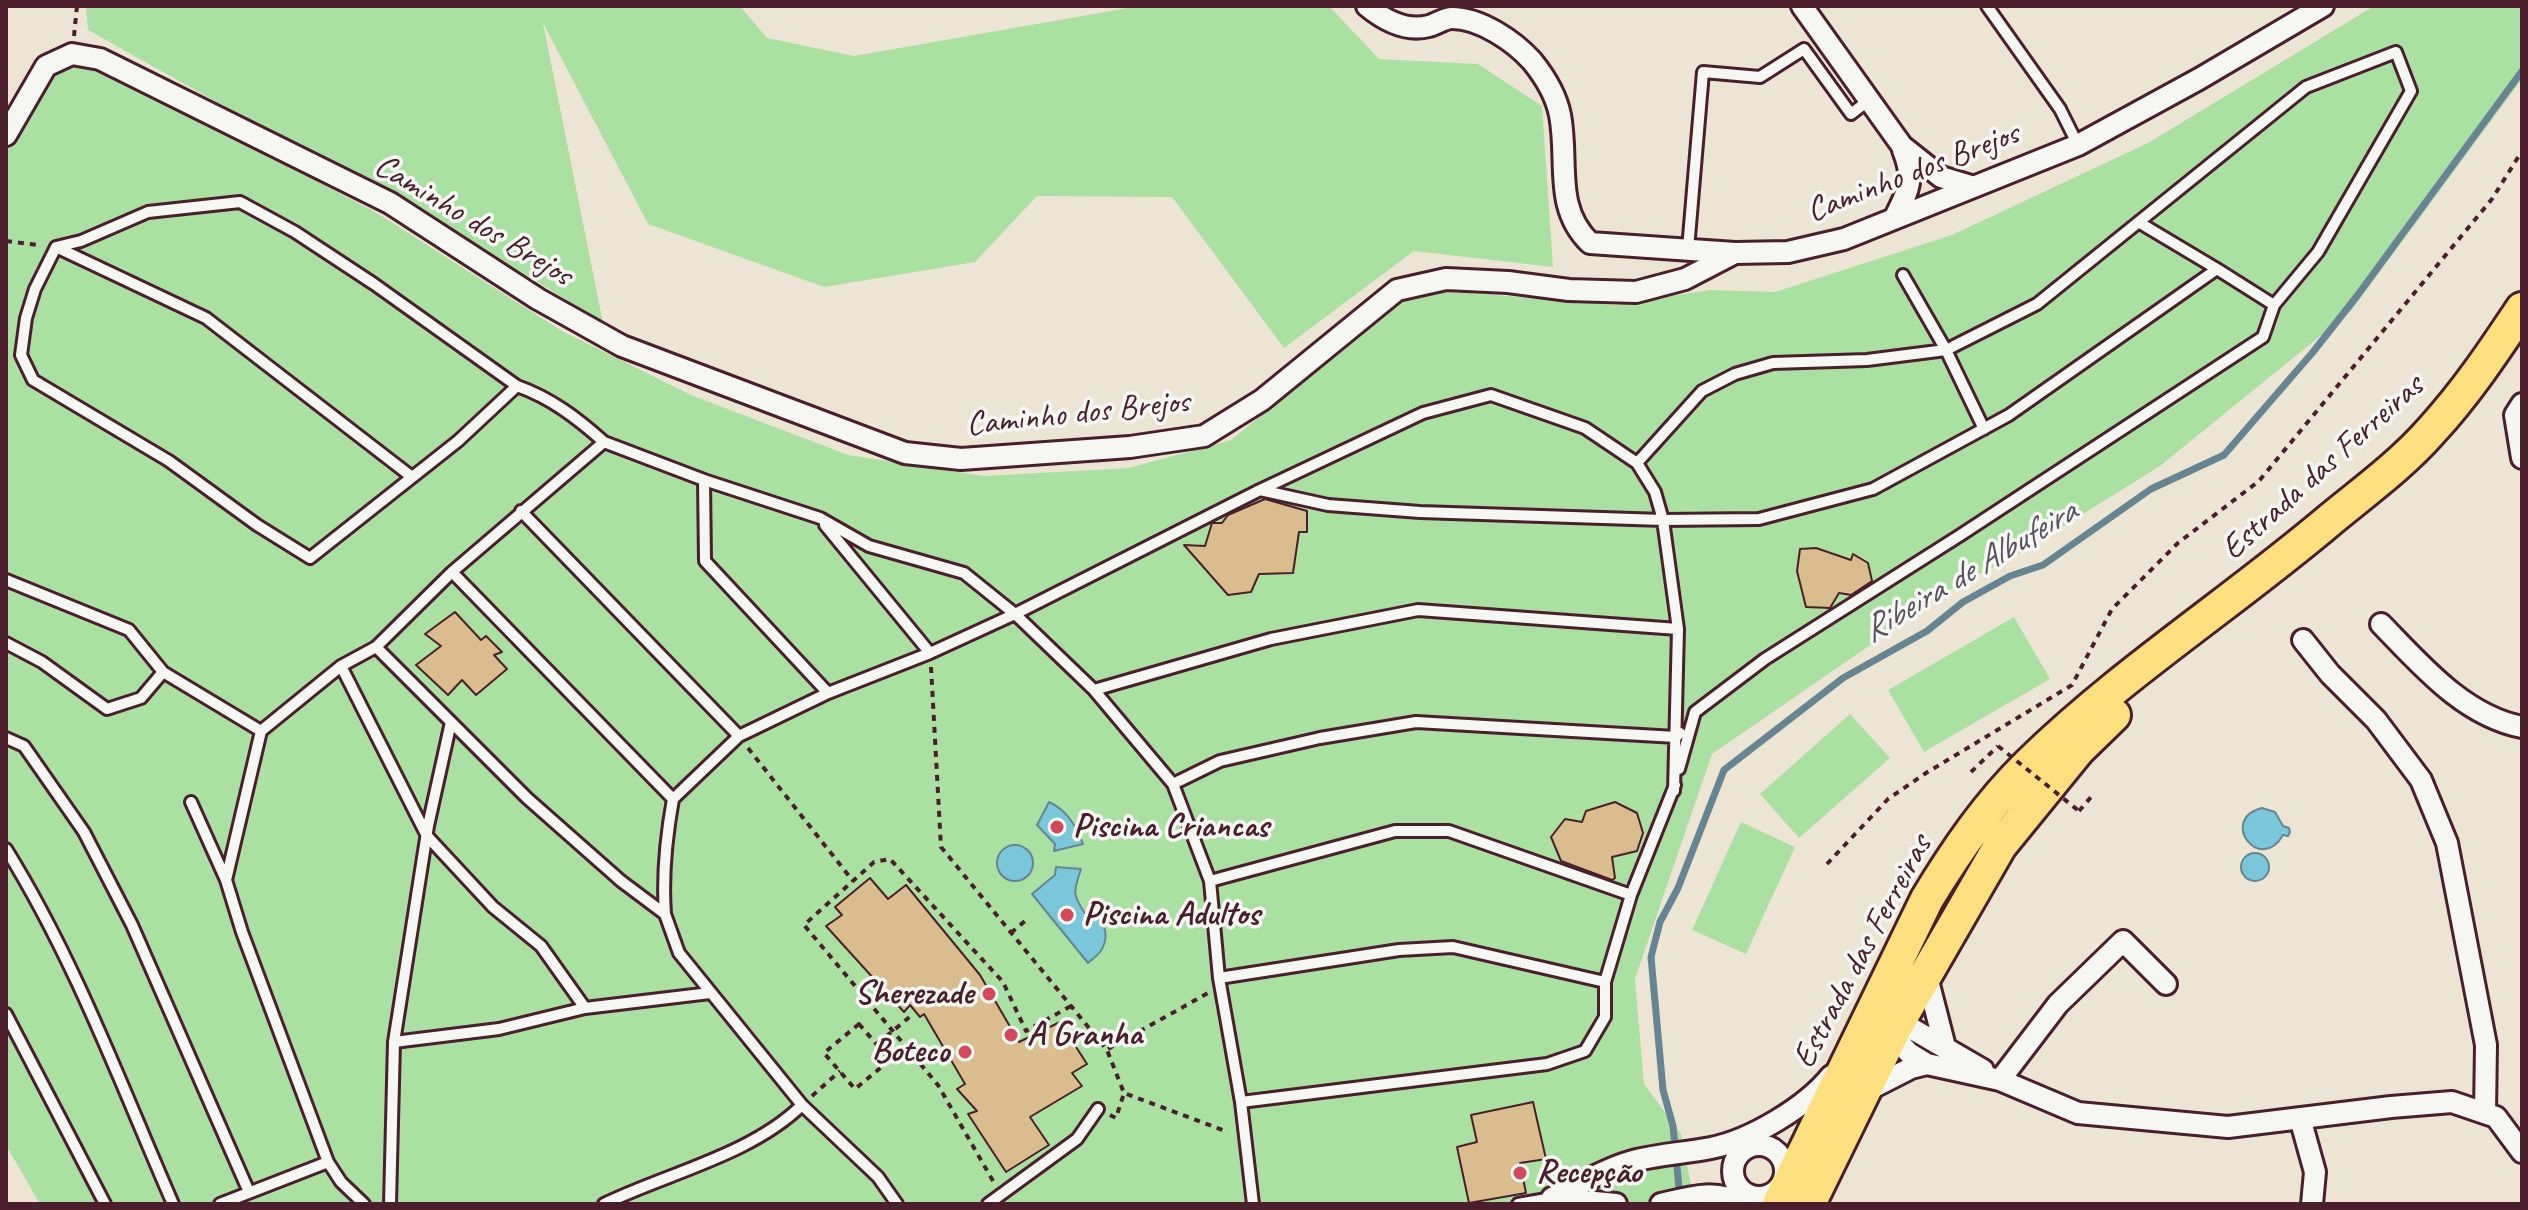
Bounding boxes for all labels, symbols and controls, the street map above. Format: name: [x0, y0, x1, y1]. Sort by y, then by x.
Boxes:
street label: Caminho dos Brejos: [1801, 114, 2025, 232]
street label: Caminho dos Brejos: [367, 146, 579, 296]
street label: Estrada das Ferreiras: [2214, 367, 2432, 569]
street label: Caminho dos Brejos: [965, 382, 1191, 446]
water label: Ribeira de Albufeira: [1855, 491, 2085, 653]
place label: Piscina Criancas: [1073, 807, 1269, 847]
marker: Piscina Criancas: [1048, 818, 1066, 836]
street label: Estrada das Ferreiras: [1784, 829, 1942, 1075]
place label: Piscina Adultos: [1083, 895, 1260, 935]
marker: Piscina Adultos: [1058, 906, 1076, 924]
place label: Sherezade: [854, 974, 973, 1014]
marker: Sherezade: [980, 985, 998, 1003]
place label: A Granha: [1027, 1015, 1142, 1055]
marker: A Granha: [1002, 1026, 1020, 1044]
place label: Boteco: [872, 1032, 949, 1072]
marker: Boteco: [956, 1043, 974, 1061]
place label: Recepção: [1536, 1153, 1641, 1193]
marker: Recepção: [1511, 1164, 1529, 1182]

